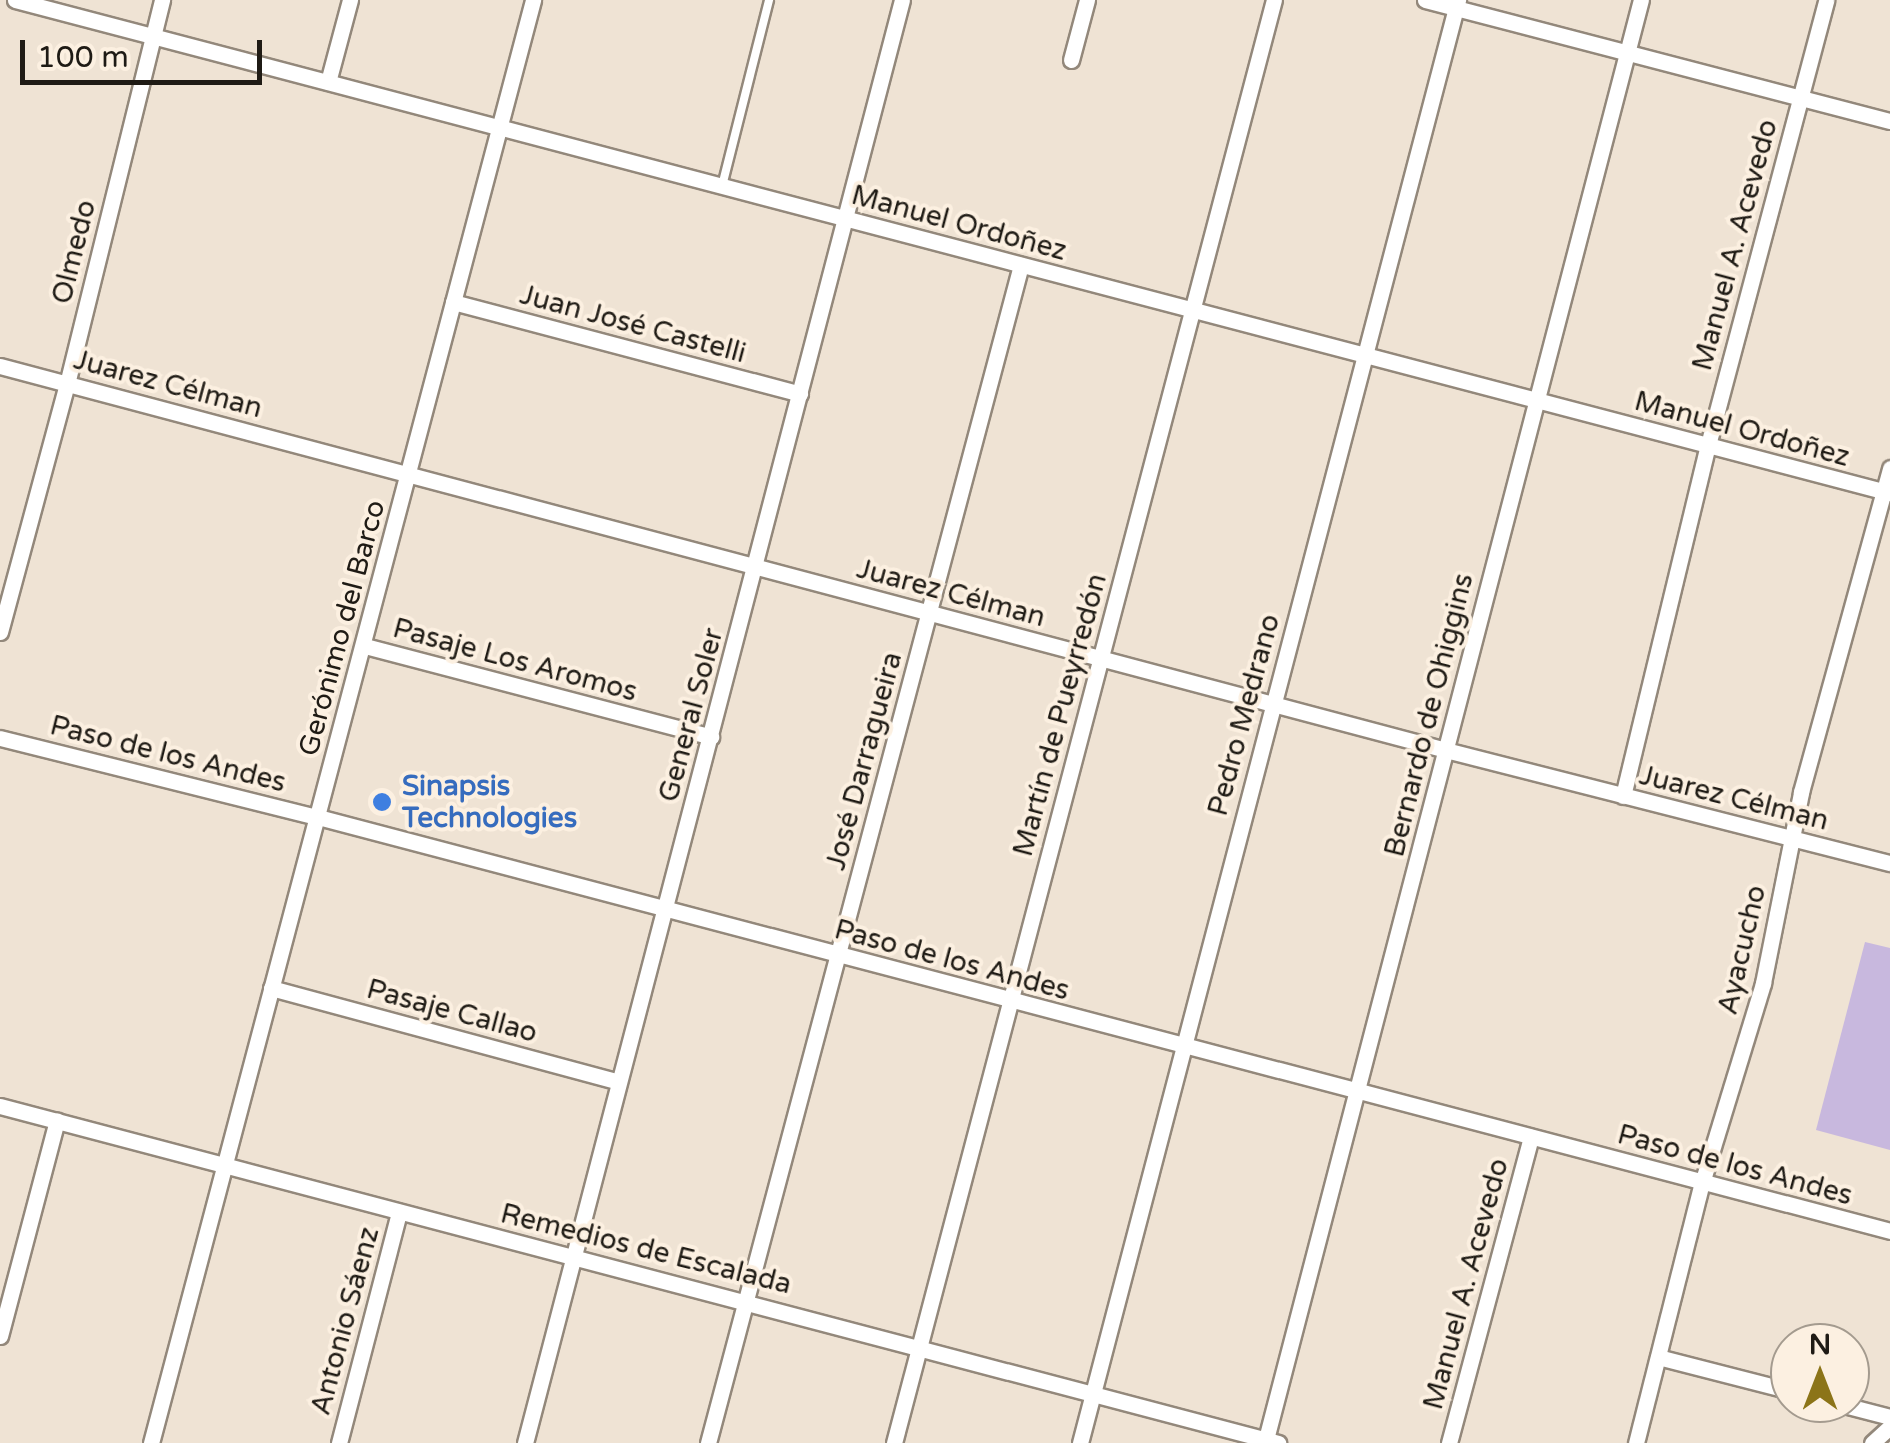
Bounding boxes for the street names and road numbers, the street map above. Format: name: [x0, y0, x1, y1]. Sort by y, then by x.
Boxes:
street label: Manuel A. Acevedo: [1685, 116, 1785, 374]
street label: Manuel Ordoñez: [848, 178, 1070, 268]
street label: Olmedo: [45, 197, 103, 307]
street label: Juan José Castelli: [516, 278, 750, 370]
street label: Juarez Célman: [70, 343, 266, 425]
street label: Manuel Ordoñez: [1631, 384, 1853, 474]
street label: Gerónimo del Barco: [292, 496, 392, 760]
street label: Juarez Célman: [853, 552, 1049, 634]
street label: Martín de Pueyrredón: [1006, 570, 1114, 860]
street label: Bernardo de Ohiggins: [1377, 570, 1481, 860]
street label: Pasaje Los Aromos: [389, 611, 641, 709]
street label: Pedro Medrano: [1201, 611, 1287, 819]
street label: General Soler: [652, 624, 730, 806]
street label: José Darragueira: [819, 648, 909, 874]
street label: Paso de los Andes: [47, 708, 289, 800]
street label: Juarez Célman: [1636, 758, 1832, 838]
street label: Ayacucho: [1711, 882, 1773, 1018]
street label: Paso de los Andes: [831, 912, 1073, 1008]
street label: Pasaje Callao: [363, 972, 541, 1050]
street label: Paso de los Andes: [1614, 1117, 1856, 1213]
street label: Manuel A. Acevedo: [1416, 1155, 1516, 1413]
street label: Remedios de Escalada: [497, 1197, 795, 1301]
street label: Antonio Sáenz: [304, 1223, 386, 1419]

